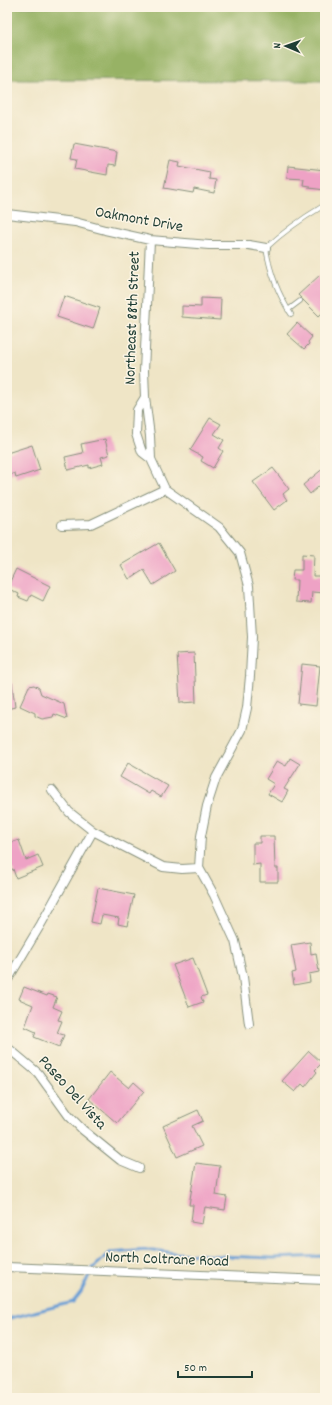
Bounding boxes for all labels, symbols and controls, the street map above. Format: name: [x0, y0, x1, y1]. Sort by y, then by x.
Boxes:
north arrow: [266, 26, 306, 66]
text: N: [270, 42, 286, 49]
street label: Oakmont Drive: [93, 201, 185, 239]
street label: Northeast 88th Street: [119, 251, 147, 385]
street label: Paseo Del Vista: [32, 1051, 112, 1136]
street label: North Coltrane Road: [105, 1246, 229, 1274]
scale bar: [178, 1353, 252, 1379]
text: 50 m: [184, 1360, 207, 1377]

